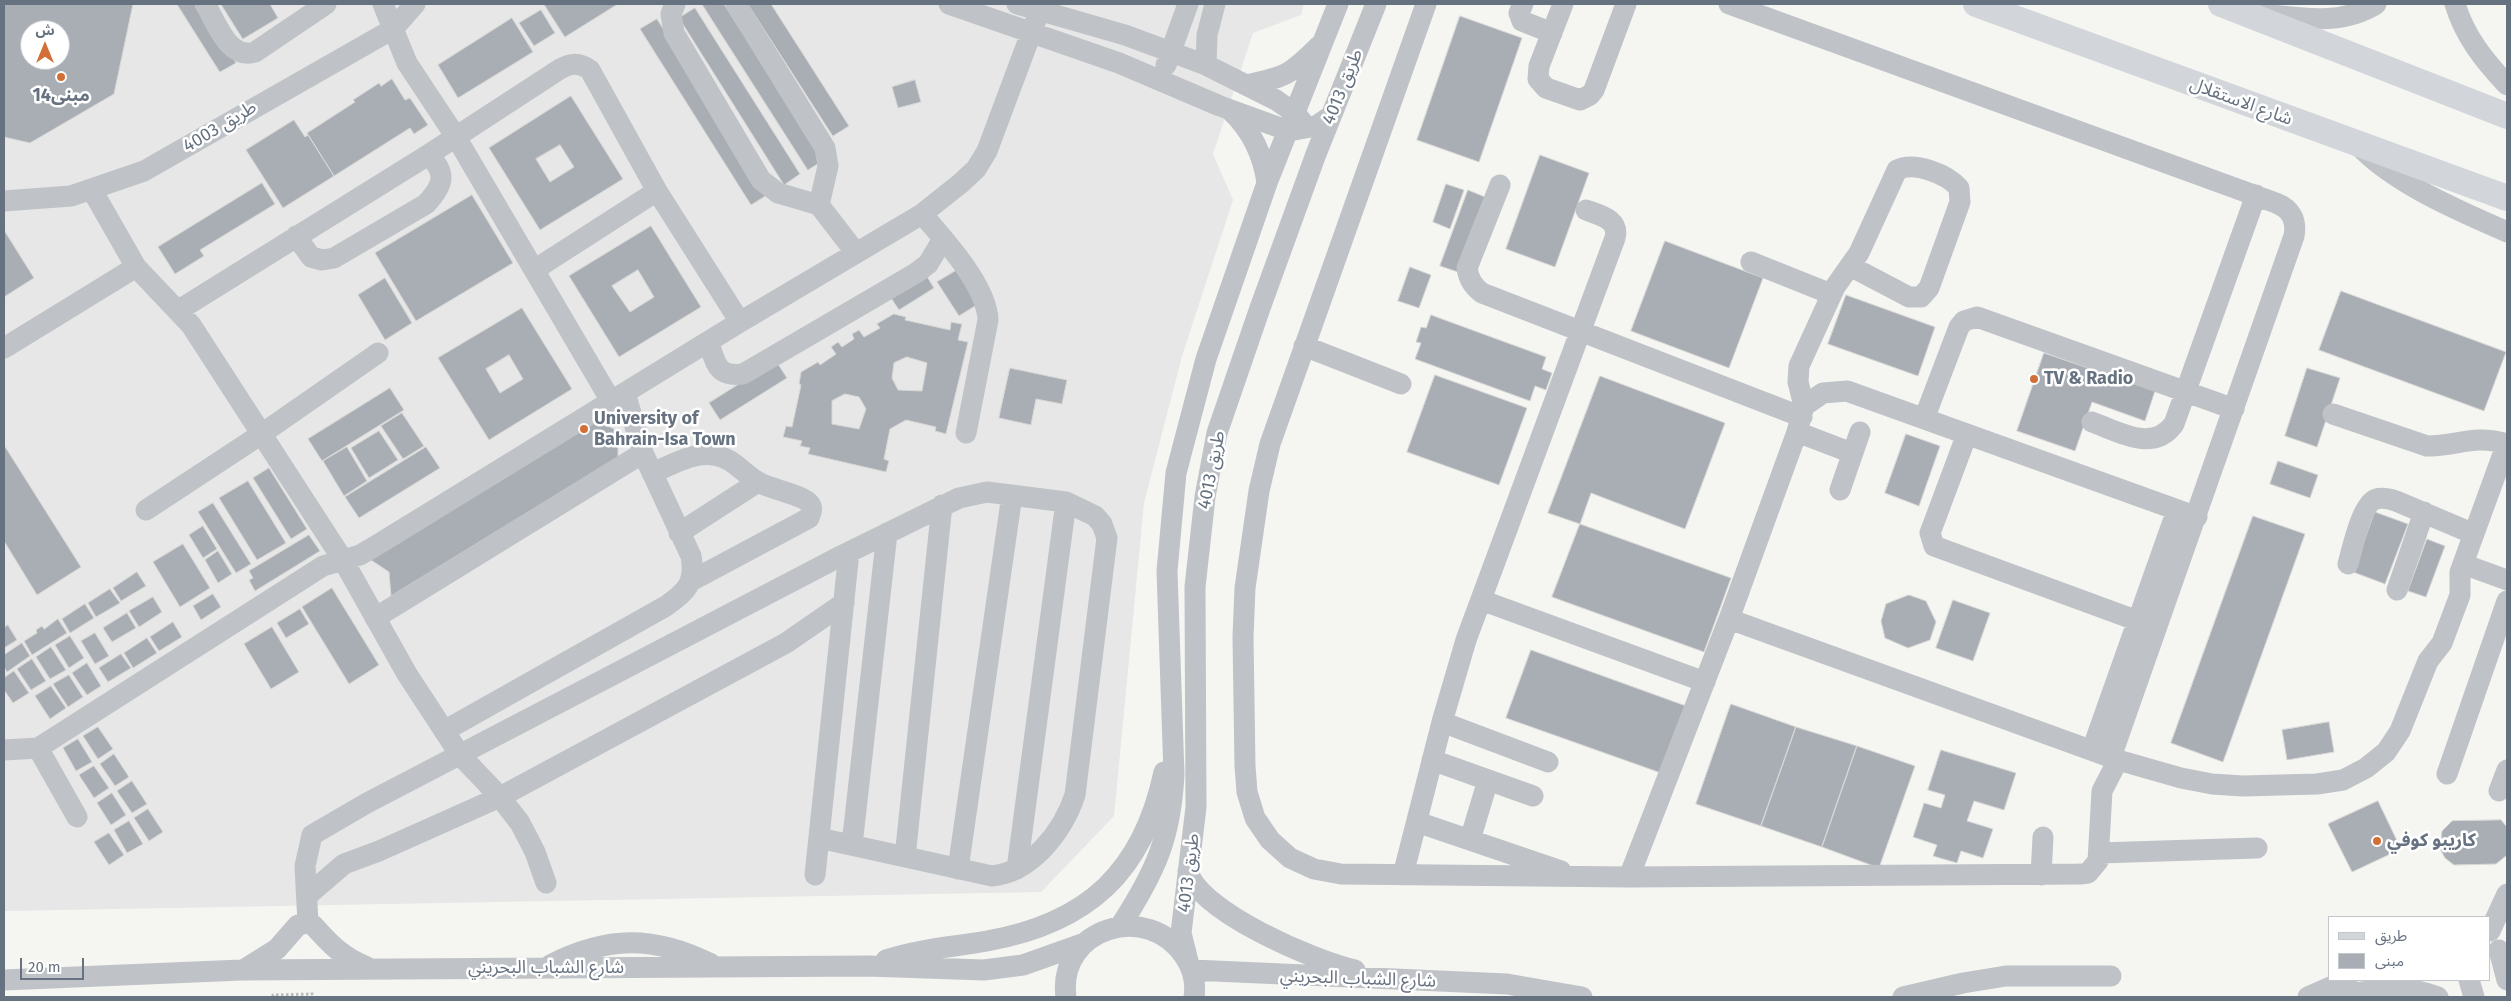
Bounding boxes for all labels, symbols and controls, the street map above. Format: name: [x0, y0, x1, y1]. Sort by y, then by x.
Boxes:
north arrow: [20, 20, 70, 70]
text: ش: [35, 22, 55, 39]
street label: طريق 4013: [1318, 46, 1368, 128]
marker: مبنى14: [55, 71, 67, 83]
street label: شارع الاستقلال: [2187, 73, 2295, 131]
place label: مبنى14: [32, 85, 90, 107]
street label: طريق 4003: [179, 97, 261, 157]
place label: TV & Radio: [2044, 368, 2133, 390]
marker: TV & Radio: [2028, 373, 2040, 385]
place label: University of Bahrain-Isa Town: [594, 408, 736, 450]
marker: University of Bahrain-Isa Town: [578, 423, 590, 435]
street label: طريق 4013: [1194, 429, 1230, 511]
place label: كاريبو كوفي: [2387, 830, 2476, 852]
street label: طريق 4013: [1173, 832, 1205, 914]
marker: كاريبو كوفي: [2371, 835, 2383, 847]
legend: [2328, 916, 2491, 981]
text: طريق: [2375, 927, 2407, 945]
scale bar: [22, 948, 86, 980]
text: مبنى: [2375, 952, 2404, 970]
street label: شارع الشباب البحريني: [468, 957, 624, 979]
text: 20 m: [28, 958, 61, 976]
street label: شارع الشباب البحريني: [1280, 965, 1436, 993]

